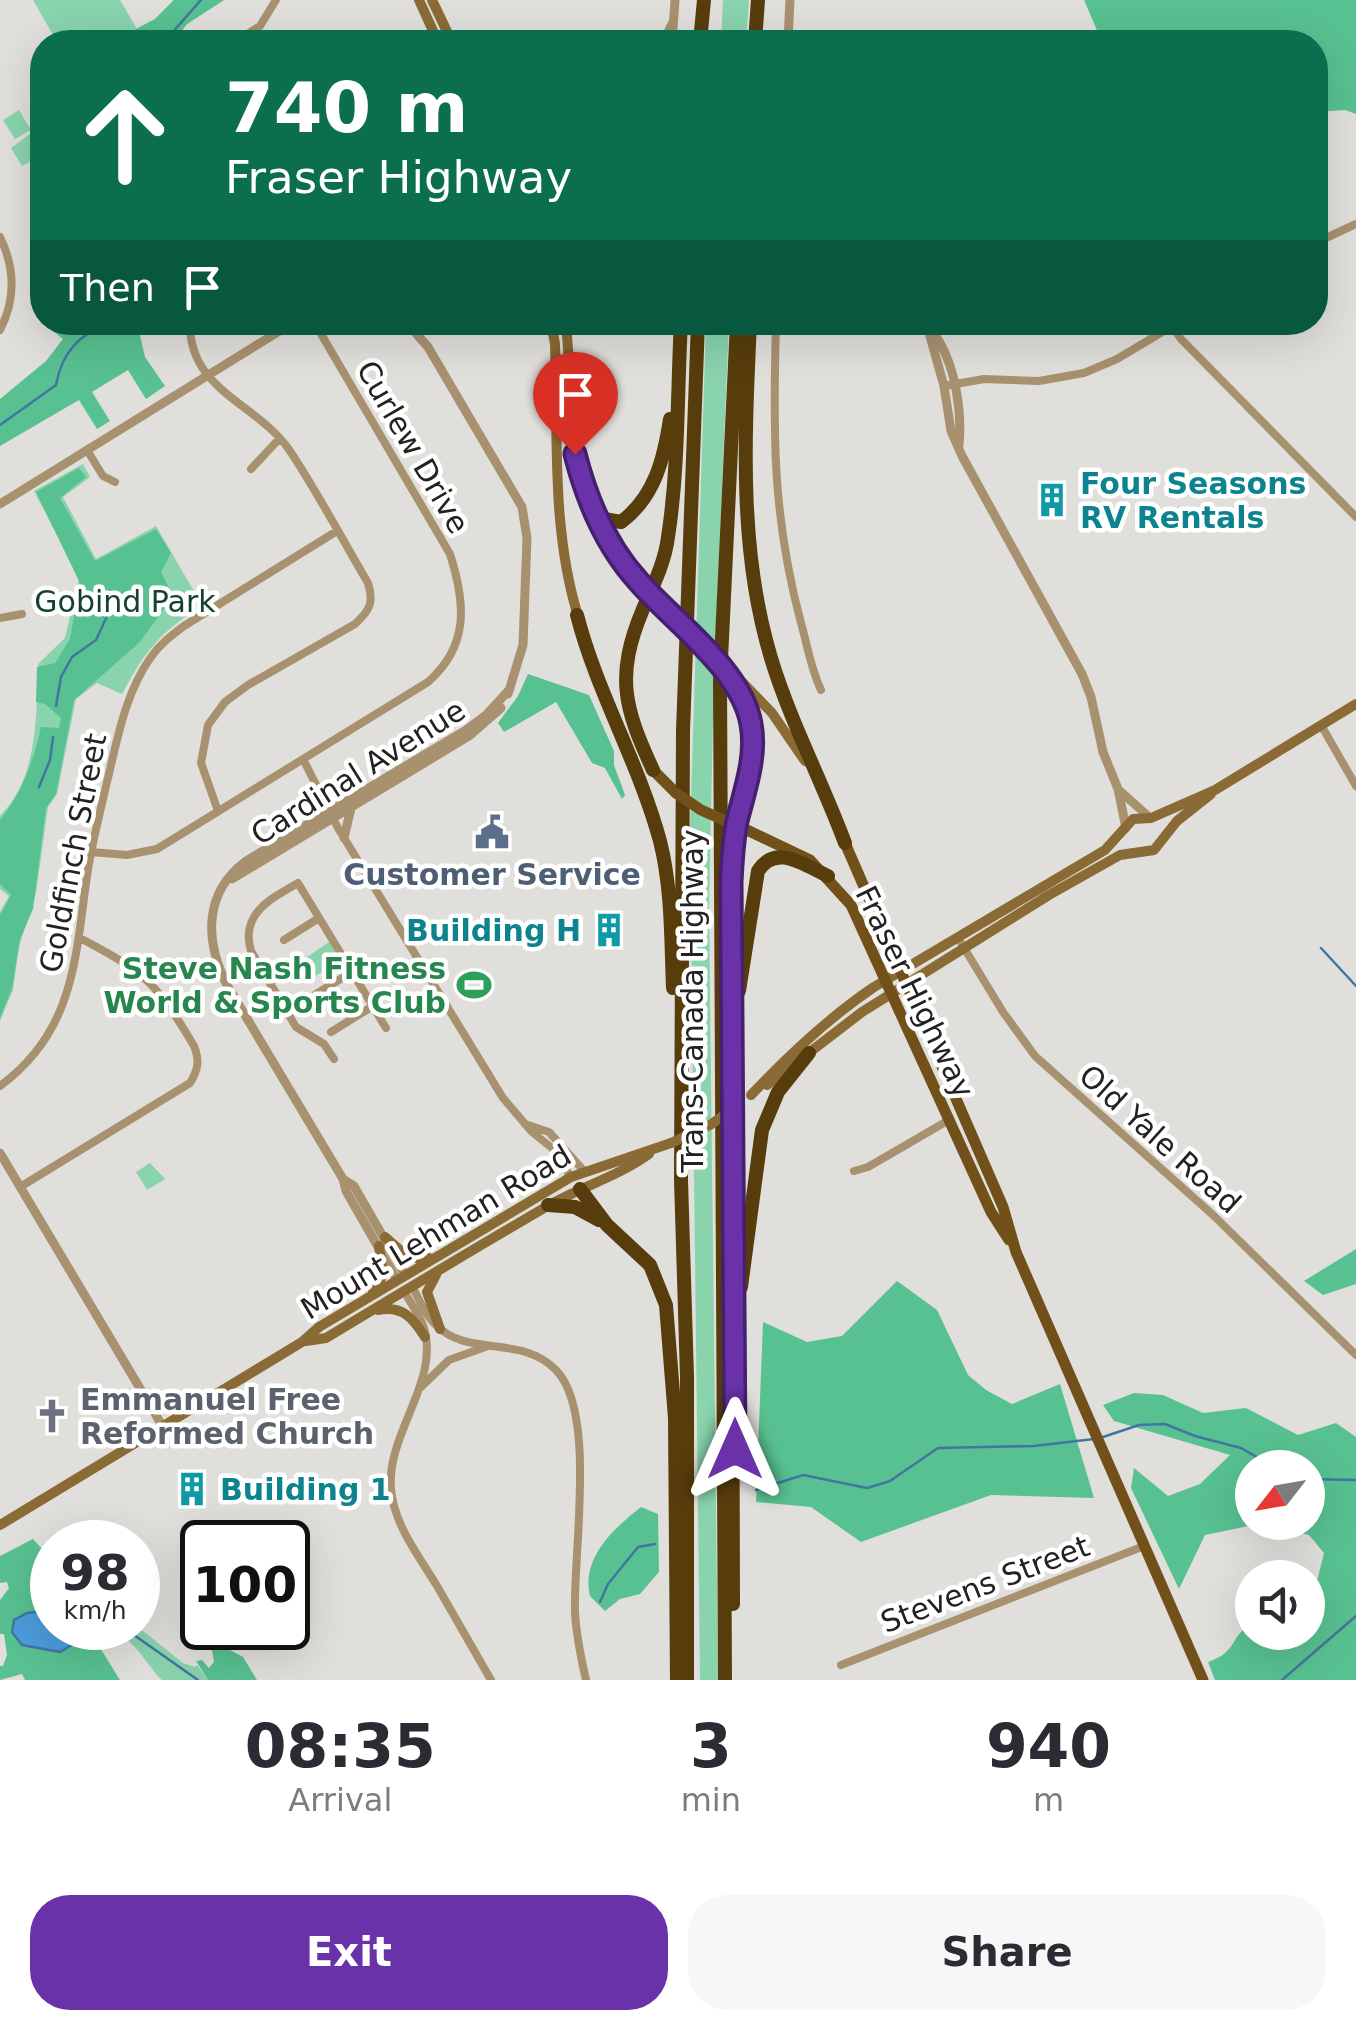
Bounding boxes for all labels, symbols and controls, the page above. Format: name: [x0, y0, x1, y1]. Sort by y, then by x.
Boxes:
text: 740 m: [225, 67, 468, 149]
icon: ahead: [60, 70, 190, 200]
text: Fraser Highway: [225, 151, 572, 204]
icon: arrive: [175, 260, 230, 315]
text: Then: [60, 266, 155, 310]
pin: [533, 352, 618, 455]
street label: Curlew Drive: [350, 355, 476, 539]
icon: arrive: [548, 367, 603, 422]
place label: Four Seasons RV Rentals: [1080, 466, 1306, 535]
building icon: Four Seasons RV Rentals: [1033, 481, 1071, 519]
park label: Gobind Park: [34, 584, 216, 619]
street label: Cardinal Avenue: [245, 692, 471, 852]
street label: Goldfinch Street: [33, 730, 113, 976]
public building icon: Customer Service: [473, 813, 511, 851]
street label: Trans-Canada Highway: [675, 829, 710, 1174]
place label: Customer Service: [343, 857, 641, 892]
street label: Fraser Highway: [849, 880, 981, 1104]
building icon: Building H: [590, 911, 628, 949]
place label: Building H: [406, 913, 581, 948]
place label: Steve Nash Fitness World & Sports Club: [104, 951, 446, 1020]
sports icon: Steve Nash Fitness World & Sports Club: [455, 966, 493, 1004]
street label: Old Yale Road: [1072, 1058, 1248, 1220]
street label: Mount Lehman Road: [295, 1138, 577, 1326]
place label: Emmanuel Free Reformed Church: [80, 1382, 374, 1451]
church icon: Emmanuel Free Reformed Church: [33, 1397, 71, 1435]
position arrow: [683, 1397, 787, 1501]
north arrow: [1235, 1450, 1325, 1540]
map controls: [1235, 1450, 1325, 1650]
building icon: Building 1: [173, 1470, 211, 1508]
place label: Building 1: [220, 1472, 391, 1507]
speed limit sign: 100: [180, 1520, 310, 1650]
street label: Stevens Street: [876, 1528, 1095, 1640]
text: 98: [60, 1544, 130, 1602]
button: sound: [1235, 1560, 1325, 1650]
text: km/h: [63, 1596, 127, 1625]
text: 08:35: [245, 1711, 436, 1781]
text: 3: [690, 1711, 732, 1781]
text: 940: [986, 1711, 1111, 1781]
text: Arrival: [288, 1781, 392, 1819]
text: min: [681, 1781, 741, 1819]
text: m: [1033, 1781, 1064, 1819]
button: Exit: [30, 1895, 668, 2010]
button: Share: [688, 1895, 1326, 2010]

